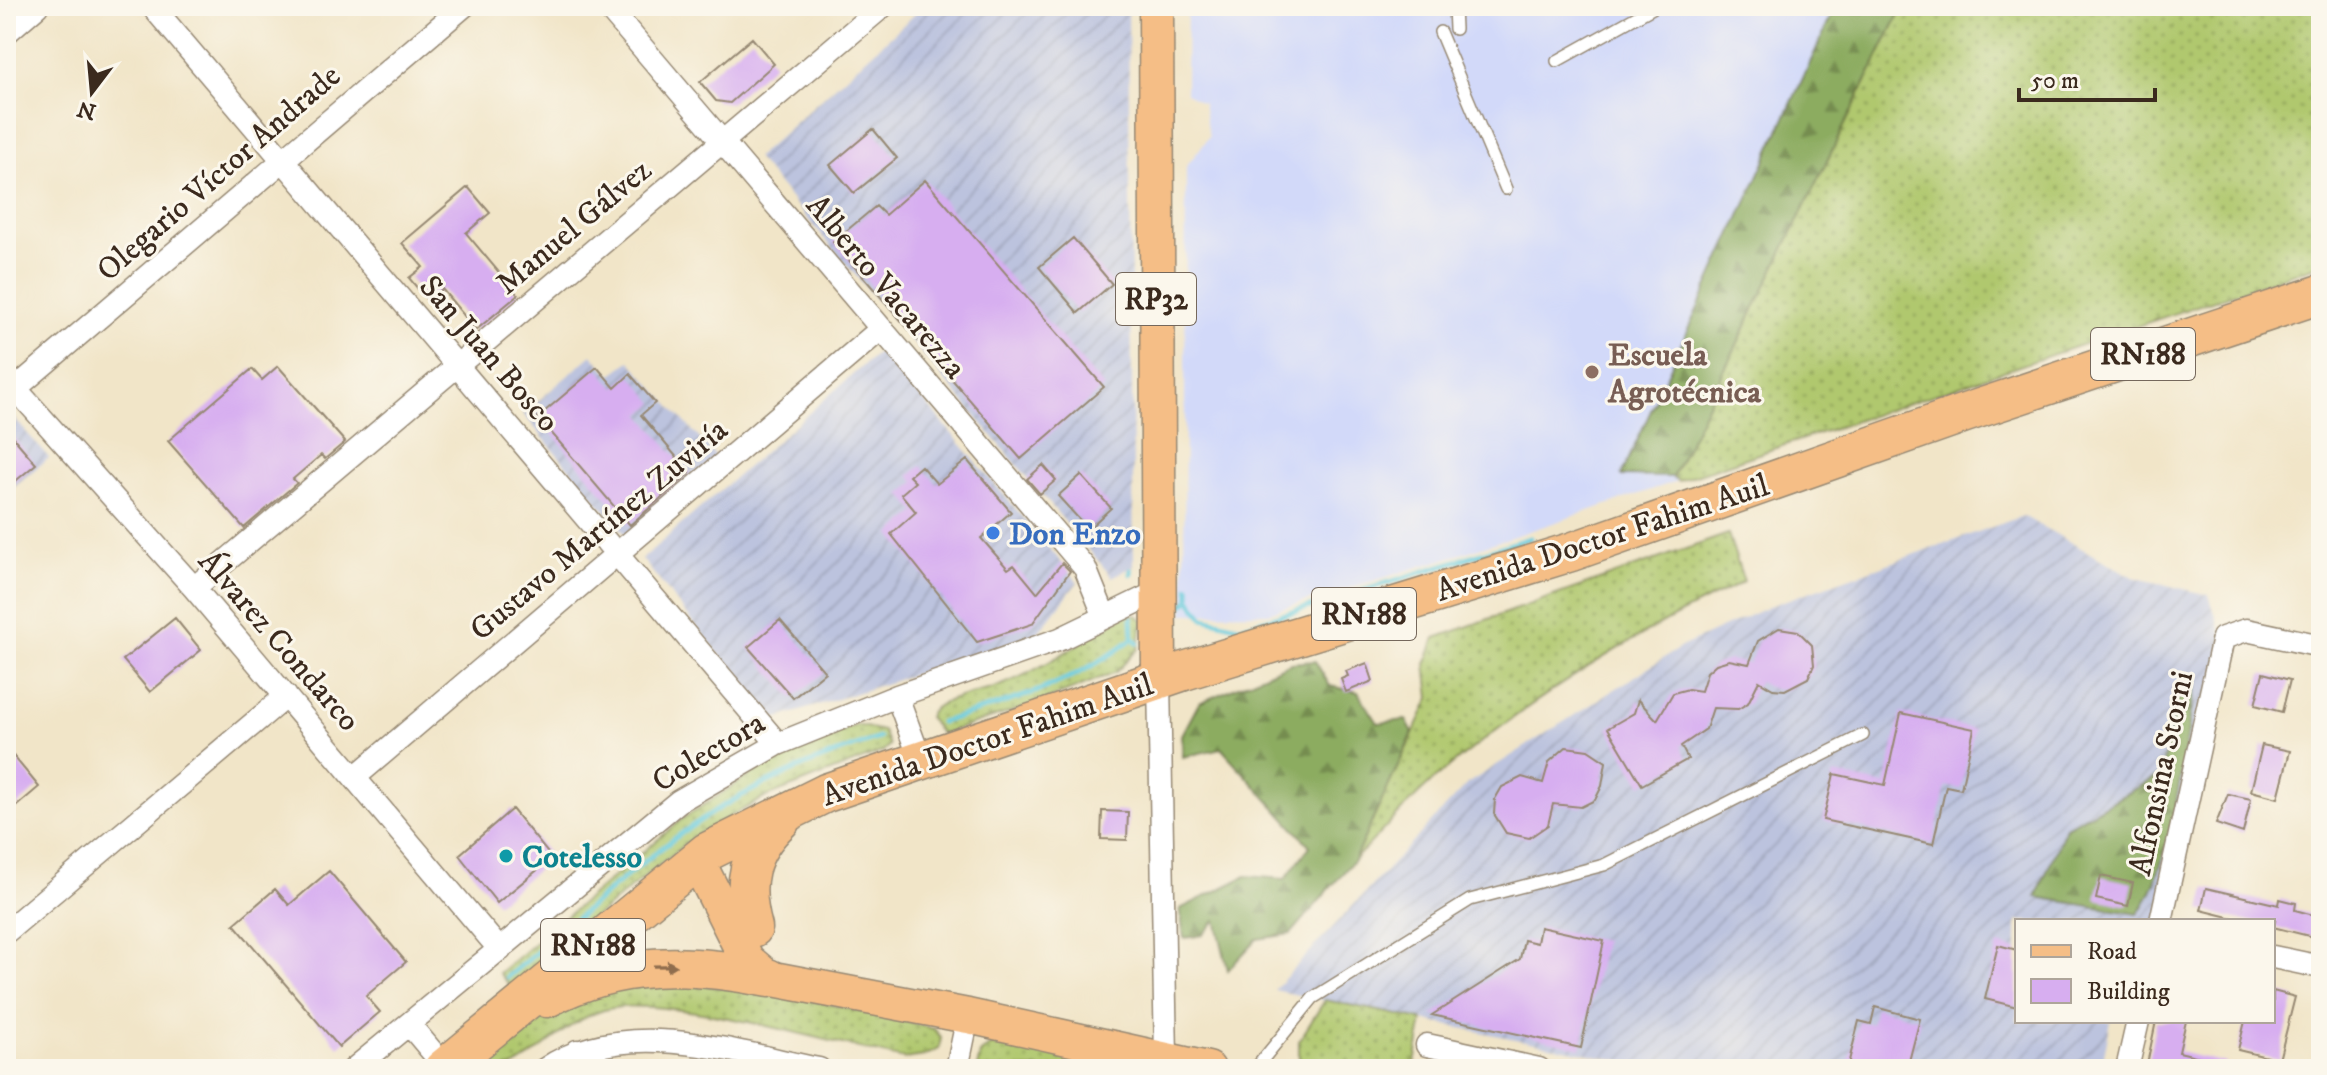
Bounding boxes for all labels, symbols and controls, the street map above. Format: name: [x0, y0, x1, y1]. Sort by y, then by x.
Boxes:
north arrow: [52, 52, 132, 132]
scale bar: [2019, 52, 2155, 102]
street label: Olegario Víctor Andrade: [89, 57, 350, 290]
text: 50 m: [2031, 66, 2079, 96]
text: N: [74, 94, 99, 125]
street label: Manuel Gálvez: [488, 151, 660, 304]
street label: Alberto Vacarezza: [797, 187, 974, 388]
street label: San Juan Bosco: [410, 268, 567, 441]
road number: RP32: [1116, 273, 1196, 325]
road number: RN188: [2091, 328, 2195, 380]
place label: Escuela Agrotécnica: [1607, 336, 1761, 413]
marker: Escuela Agrotécnica: [1583, 363, 1601, 381]
street label: Gustavo Martínez Zuviría: [462, 411, 737, 650]
street label: Avenida Doctor Fahim Auil: [1431, 466, 1775, 612]
place label: Don Enzo: [1009, 515, 1141, 555]
marker: Don Enzo: [984, 524, 1002, 542]
street label: Álvarez Condarco: [189, 542, 368, 740]
road number: RN188: [1312, 588, 1416, 640]
street label: Avenida Doctor Fahim Auil: [817, 665, 1159, 816]
street label: Alfonsina Storni: [2121, 668, 2203, 879]
street label: Colectora: [645, 703, 773, 802]
place label: Cotelesso: [522, 838, 642, 878]
marker: Cotelesso: [497, 847, 515, 865]
road number: RN188: [541, 919, 645, 971]
legend: [2015, 919, 2275, 1023]
text: Road: [2087, 937, 2137, 967]
one-way arrow: [653, 960, 678, 972]
text: Building: [2087, 977, 2170, 1007]

